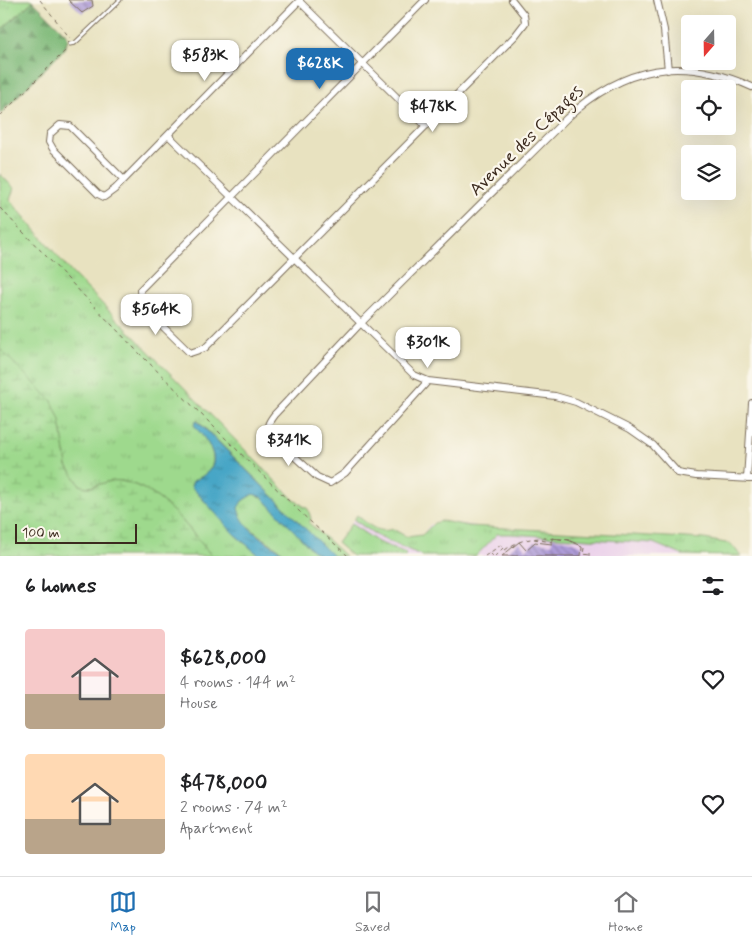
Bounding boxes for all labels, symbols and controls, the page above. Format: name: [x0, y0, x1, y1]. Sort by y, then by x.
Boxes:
north arrow: [681, 15, 736, 70]
map controls: [681, 15, 736, 200]
pin: $583K: [170, 39, 240, 82]
text: $583K: [182, 45, 228, 66]
pin: $628K: [285, 48, 355, 90]
text: $628K: [297, 53, 343, 74]
street label: Avenue des Cépages: [464, 80, 590, 203]
button: locate: [681, 80, 736, 135]
pin: $478K: [398, 90, 468, 133]
text: $478K: [410, 96, 456, 117]
button: layers: [681, 145, 736, 200]
pin: $564K: [121, 294, 191, 336]
text: $564K: [132, 299, 180, 320]
pin: $301K: [393, 326, 463, 369]
text: $301K: [406, 332, 450, 353]
pin: $341K: [254, 424, 324, 467]
text: $341K: [267, 430, 311, 451]
scale bar: [15, 521, 138, 544]
text: 100 m: [22, 524, 60, 542]
text: 6 homes: [25, 572, 96, 600]
icon: filters: [699, 572, 727, 600]
text: $628,000: [180, 644, 266, 672]
icon: home: [65, 649, 125, 709]
icon: heart: [699, 665, 727, 693]
text: 4 rooms · 144 m²: [180, 672, 296, 693]
text: House: [180, 693, 218, 714]
text: $478,000: [180, 769, 267, 797]
icon: home: [65, 774, 125, 834]
icon: heart: [699, 790, 727, 818]
text: 2 rooms · 74 m²: [180, 797, 288, 818]
text: Apartment: [180, 818, 253, 839]
tab: Map: [109, 888, 137, 936]
tab: Saved: [355, 888, 390, 936]
tab: Home: [608, 888, 643, 936]

